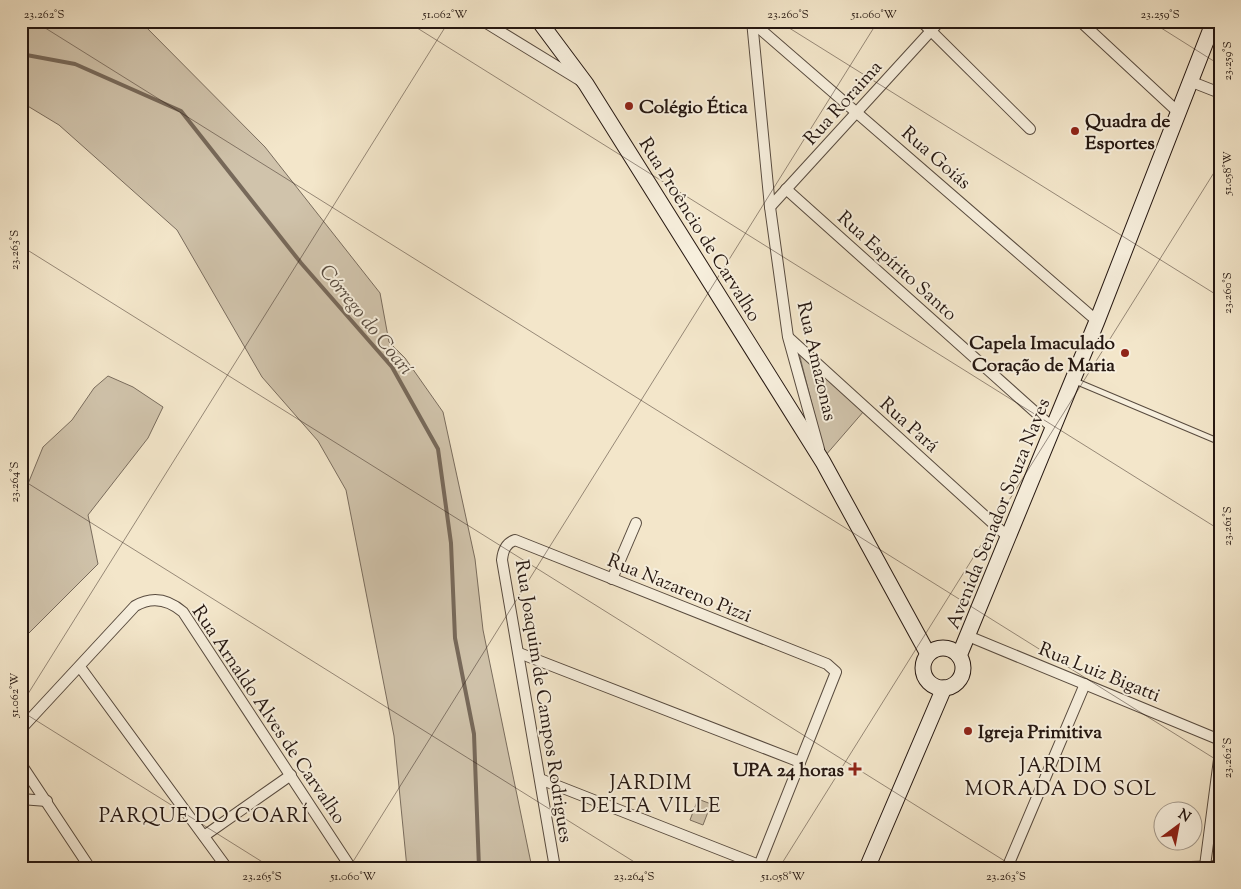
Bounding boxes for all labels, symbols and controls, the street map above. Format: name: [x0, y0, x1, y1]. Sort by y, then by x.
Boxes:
text: 23.262°S: [24, 6, 64, 24]
text: 51.062°W: [422, 6, 468, 24]
text: 23.260°S: [767, 6, 809, 24]
text: 51.060°W: [850, 6, 898, 24]
text: 23.259°S: [1140, 6, 1180, 24]
text: 23.259°S: [1219, 41, 1237, 81]
street label: Rua Roraima: [798, 55, 890, 152]
place label: Colégio Ética: [639, 95, 748, 122]
marker: Colégio Ética: [623, 100, 635, 112]
place label: Quadra de Esportes: [1085, 109, 1170, 158]
street label: Rua Goiás: [895, 121, 976, 197]
marker: Quadra de Esportes: [1069, 125, 1081, 137]
street label: Rua Proêncio de Carvalho: [631, 133, 767, 328]
text: 51.058°W: [1219, 150, 1237, 196]
street label: Rua Espírito Santo: [830, 206, 962, 328]
text: 23.263°S: [6, 230, 24, 270]
water label: Córrego do Coarí: [311, 259, 419, 383]
text: 23.260°S: [1219, 272, 1237, 314]
street label: Rua Amazonas: [789, 299, 842, 424]
place label: Capela Imaculado Coração de Maria: [969, 331, 1116, 380]
marker: Capela Imaculado Coração de Maria: [1119, 347, 1131, 359]
street label: Rua Pará: [873, 392, 944, 460]
street label: Avenida Senador Souza Naves: [941, 395, 1058, 633]
text: 23.264°S: [6, 461, 24, 503]
text: 23.261°S: [1219, 506, 1237, 546]
street label: Rua Nazareno Pizzi: [603, 548, 755, 631]
street label: Rua Joaquim de Campos Rodrigues: [507, 558, 578, 845]
street label: Rua Arnaldo Alves de Carvalho: [184, 601, 351, 830]
street label: Rua Luiz Bigatti: [1034, 637, 1164, 710]
text: 51.062°W: [6, 672, 24, 718]
place label: Igreja Primitiva: [978, 720, 1102, 747]
marker: Igreja Primitiva: [962, 725, 974, 737]
text: 23.262°S: [1219, 738, 1237, 778]
district label: JARDIM MORADA DO SOL: [965, 753, 1157, 805]
place label: UPA 24 horas: [733, 758, 845, 785]
marker: UPA 24 horas: [848, 762, 862, 776]
district label: JARDIM DELTA VILLE: [581, 770, 721, 822]
district label: PARQUE DO COARÍ: [99, 802, 309, 832]
north arrow: [1154, 802, 1204, 852]
text: N: [1174, 805, 1194, 828]
text: 23.265°S: [242, 868, 282, 886]
text: 51.060°W: [329, 868, 377, 886]
text: 23.264°S: [613, 868, 655, 886]
text: 51.058°W: [760, 868, 806, 886]
text: 23.263°S: [986, 868, 1026, 886]

